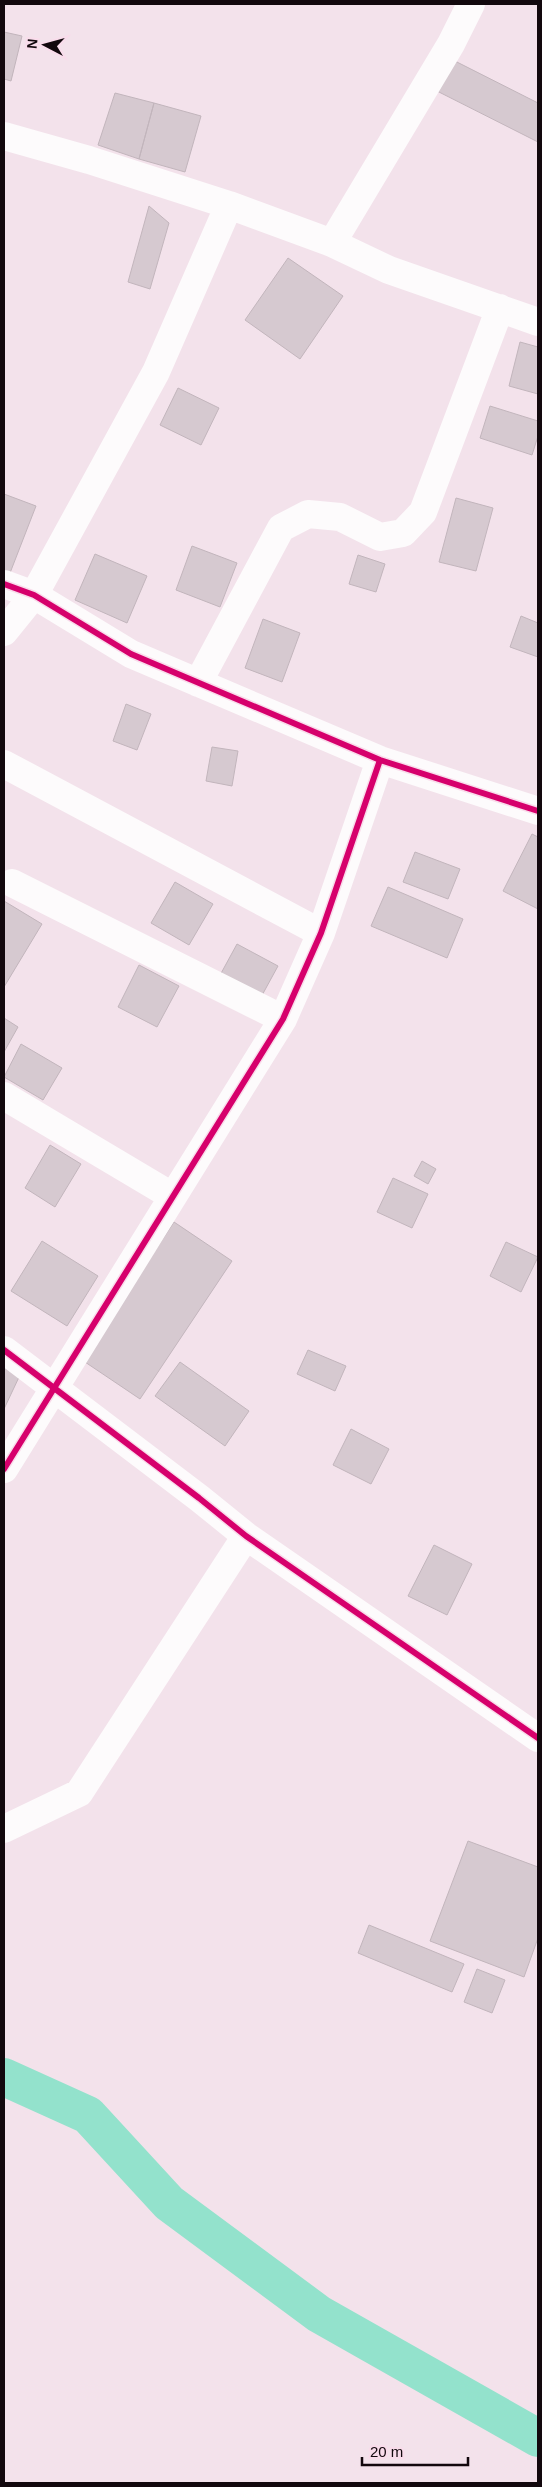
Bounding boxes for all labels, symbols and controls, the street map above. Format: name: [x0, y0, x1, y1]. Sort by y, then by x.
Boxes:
north arrow: [20, 20, 70, 70]
text: N: [24, 38, 41, 50]
scale bar: [362, 2434, 468, 2466]
text: 20 m: [370, 2443, 403, 2460]

